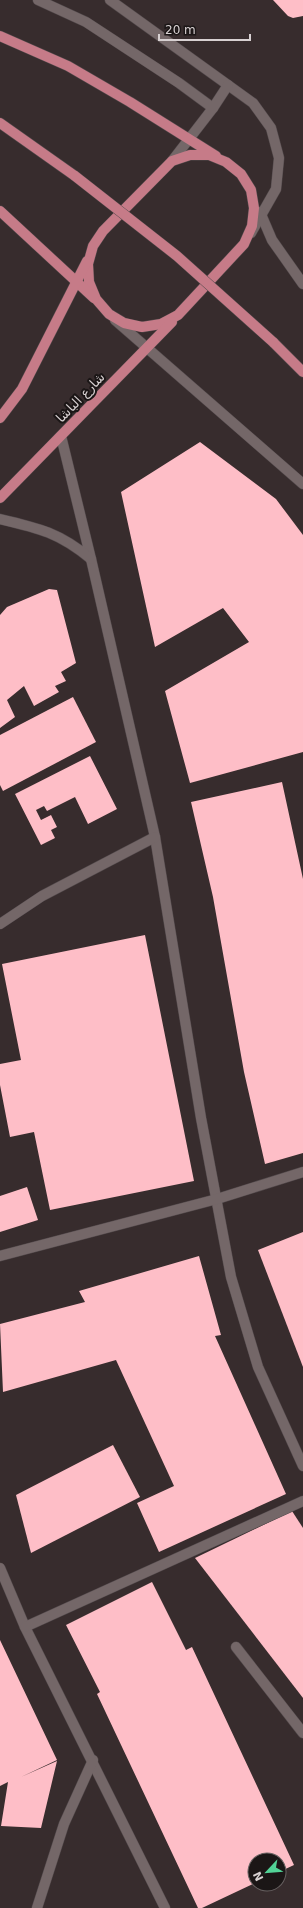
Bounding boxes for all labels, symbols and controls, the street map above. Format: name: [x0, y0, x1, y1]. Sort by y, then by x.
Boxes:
scale bar: [159, 16, 250, 42]
text: 20 m: [165, 23, 196, 37]
street label: شارع الباشا: [53, 369, 108, 426]
north arrow: [247, 1852, 287, 1892]
text: N: [251, 1869, 266, 1883]

